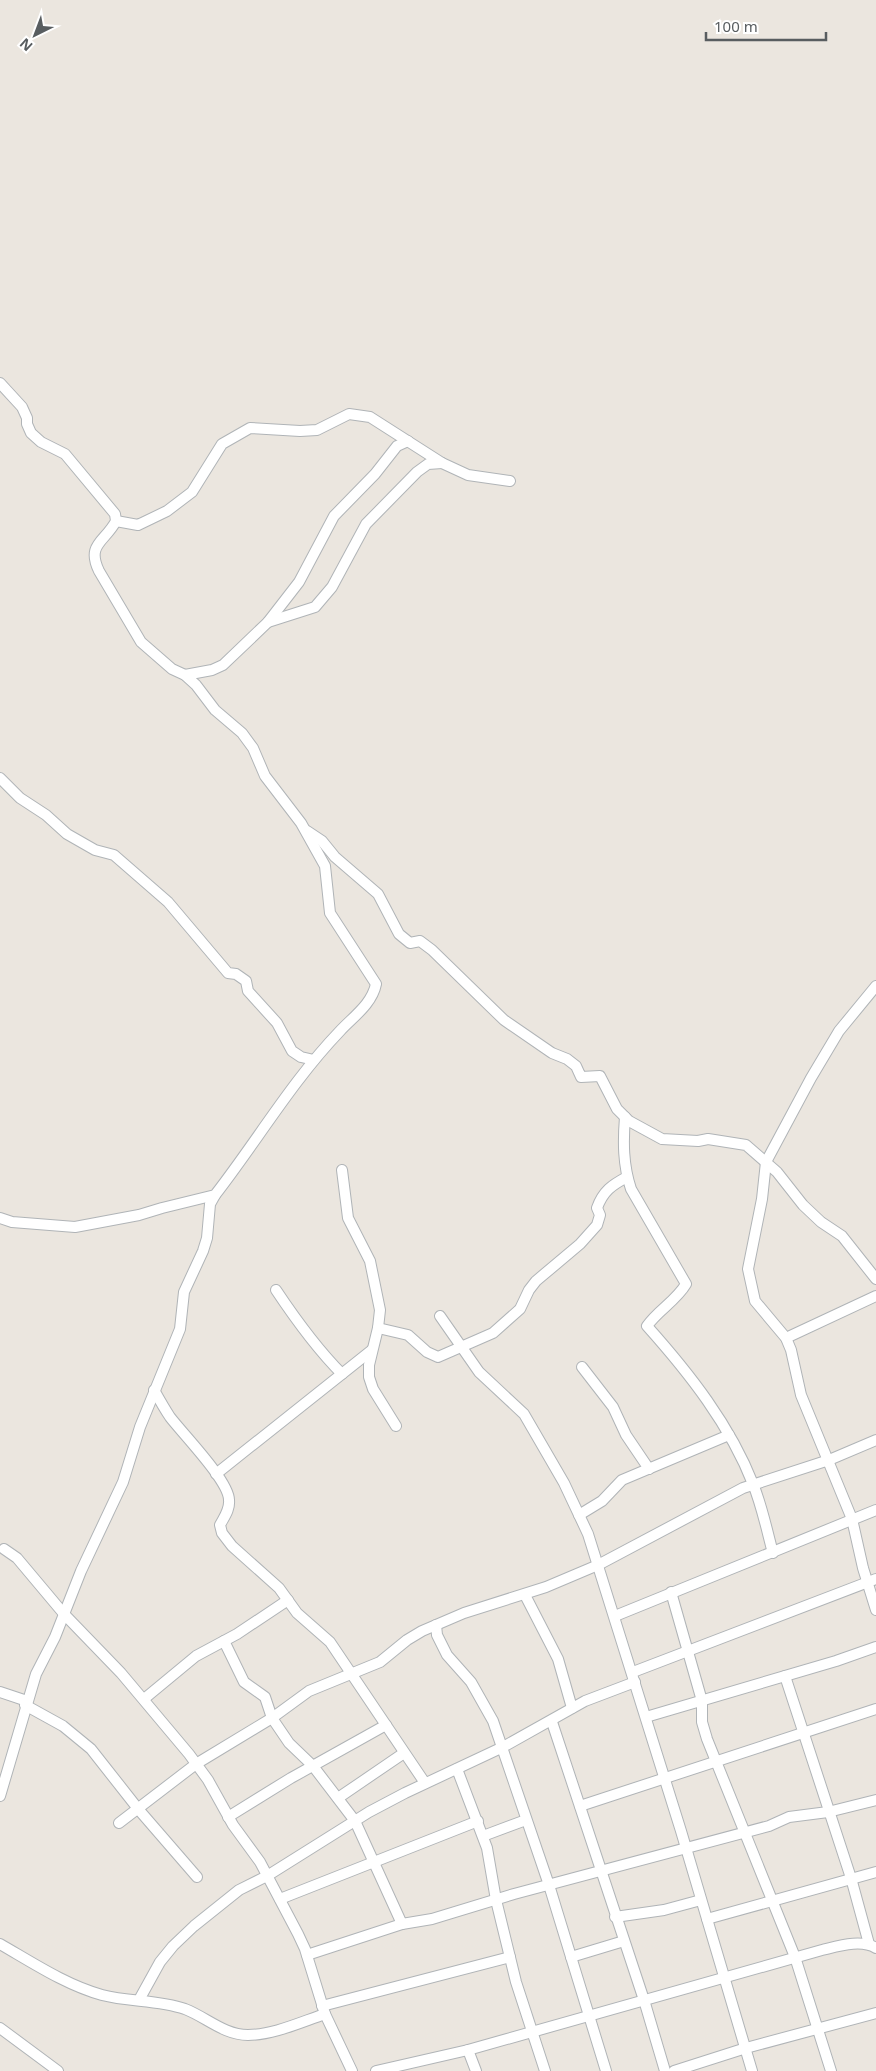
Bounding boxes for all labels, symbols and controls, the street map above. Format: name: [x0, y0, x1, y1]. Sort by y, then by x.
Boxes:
north arrow: [10, 10, 60, 60]
scale bar: [706, 10, 826, 42]
text: 100 m: [714, 16, 758, 36]
text: N: [15, 34, 37, 56]

